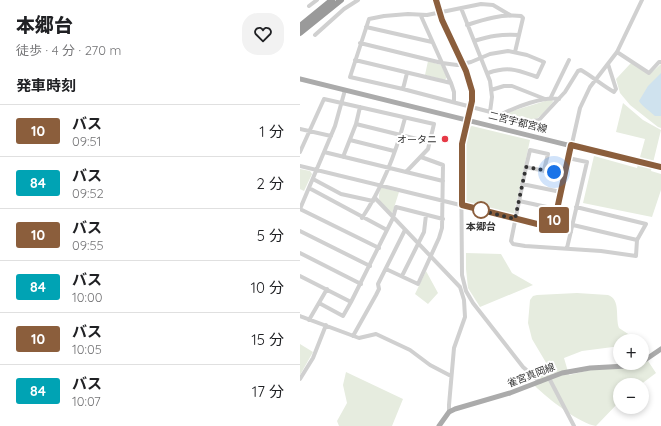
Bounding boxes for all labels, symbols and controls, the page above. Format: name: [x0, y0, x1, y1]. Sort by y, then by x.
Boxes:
text: 本郷台: [16, 13, 73, 37]
button: heart: [242, 13, 284, 55]
text: 徒歩 · 4 分 · 270 m: [16, 42, 121, 58]
text: 発車時刻: [16, 76, 76, 95]
street label: 二宮宇都宮線: [487, 108, 549, 136]
text: バス: [72, 114, 102, 133]
text: 10: [31, 122, 45, 140]
text: 1 分: [259, 122, 284, 141]
text: 09:51: [72, 133, 101, 149]
place label: オータニ: [397, 133, 437, 146]
marker: オータニ: [440, 134, 450, 144]
your location: [544, 162, 564, 182]
text: バス: [72, 166, 102, 185]
text: 84: [30, 174, 46, 192]
text: 2 分: [257, 174, 284, 193]
text: 09:52: [72, 185, 104, 201]
marker: 本郷台: [472, 201, 490, 219]
line badge: 10: [536, 207, 572, 233]
text: 10: [547, 211, 561, 229]
text: バス: [72, 218, 102, 237]
place label: 本郷台: [465, 220, 496, 233]
text: 10: [31, 226, 45, 244]
text: 5 分: [257, 226, 284, 245]
text: 09:55: [72, 237, 104, 253]
text: バス: [72, 270, 102, 289]
text: 84: [30, 278, 46, 296]
text: 10 分: [250, 278, 284, 297]
text: 10:00: [72, 289, 102, 305]
text: バス: [72, 322, 102, 341]
text: 10: [31, 330, 45, 348]
text: 15 分: [251, 330, 284, 349]
map controls: [613, 334, 649, 414]
button: +: [613, 334, 649, 370]
text: 10:05: [72, 341, 102, 357]
street label: 雀宮真岡線: [505, 360, 557, 390]
text: バス: [72, 374, 102, 393]
button: −: [613, 378, 649, 414]
text: 84: [30, 382, 46, 400]
text: 17 分: [252, 382, 284, 401]
text: 10:07: [72, 393, 101, 409]

